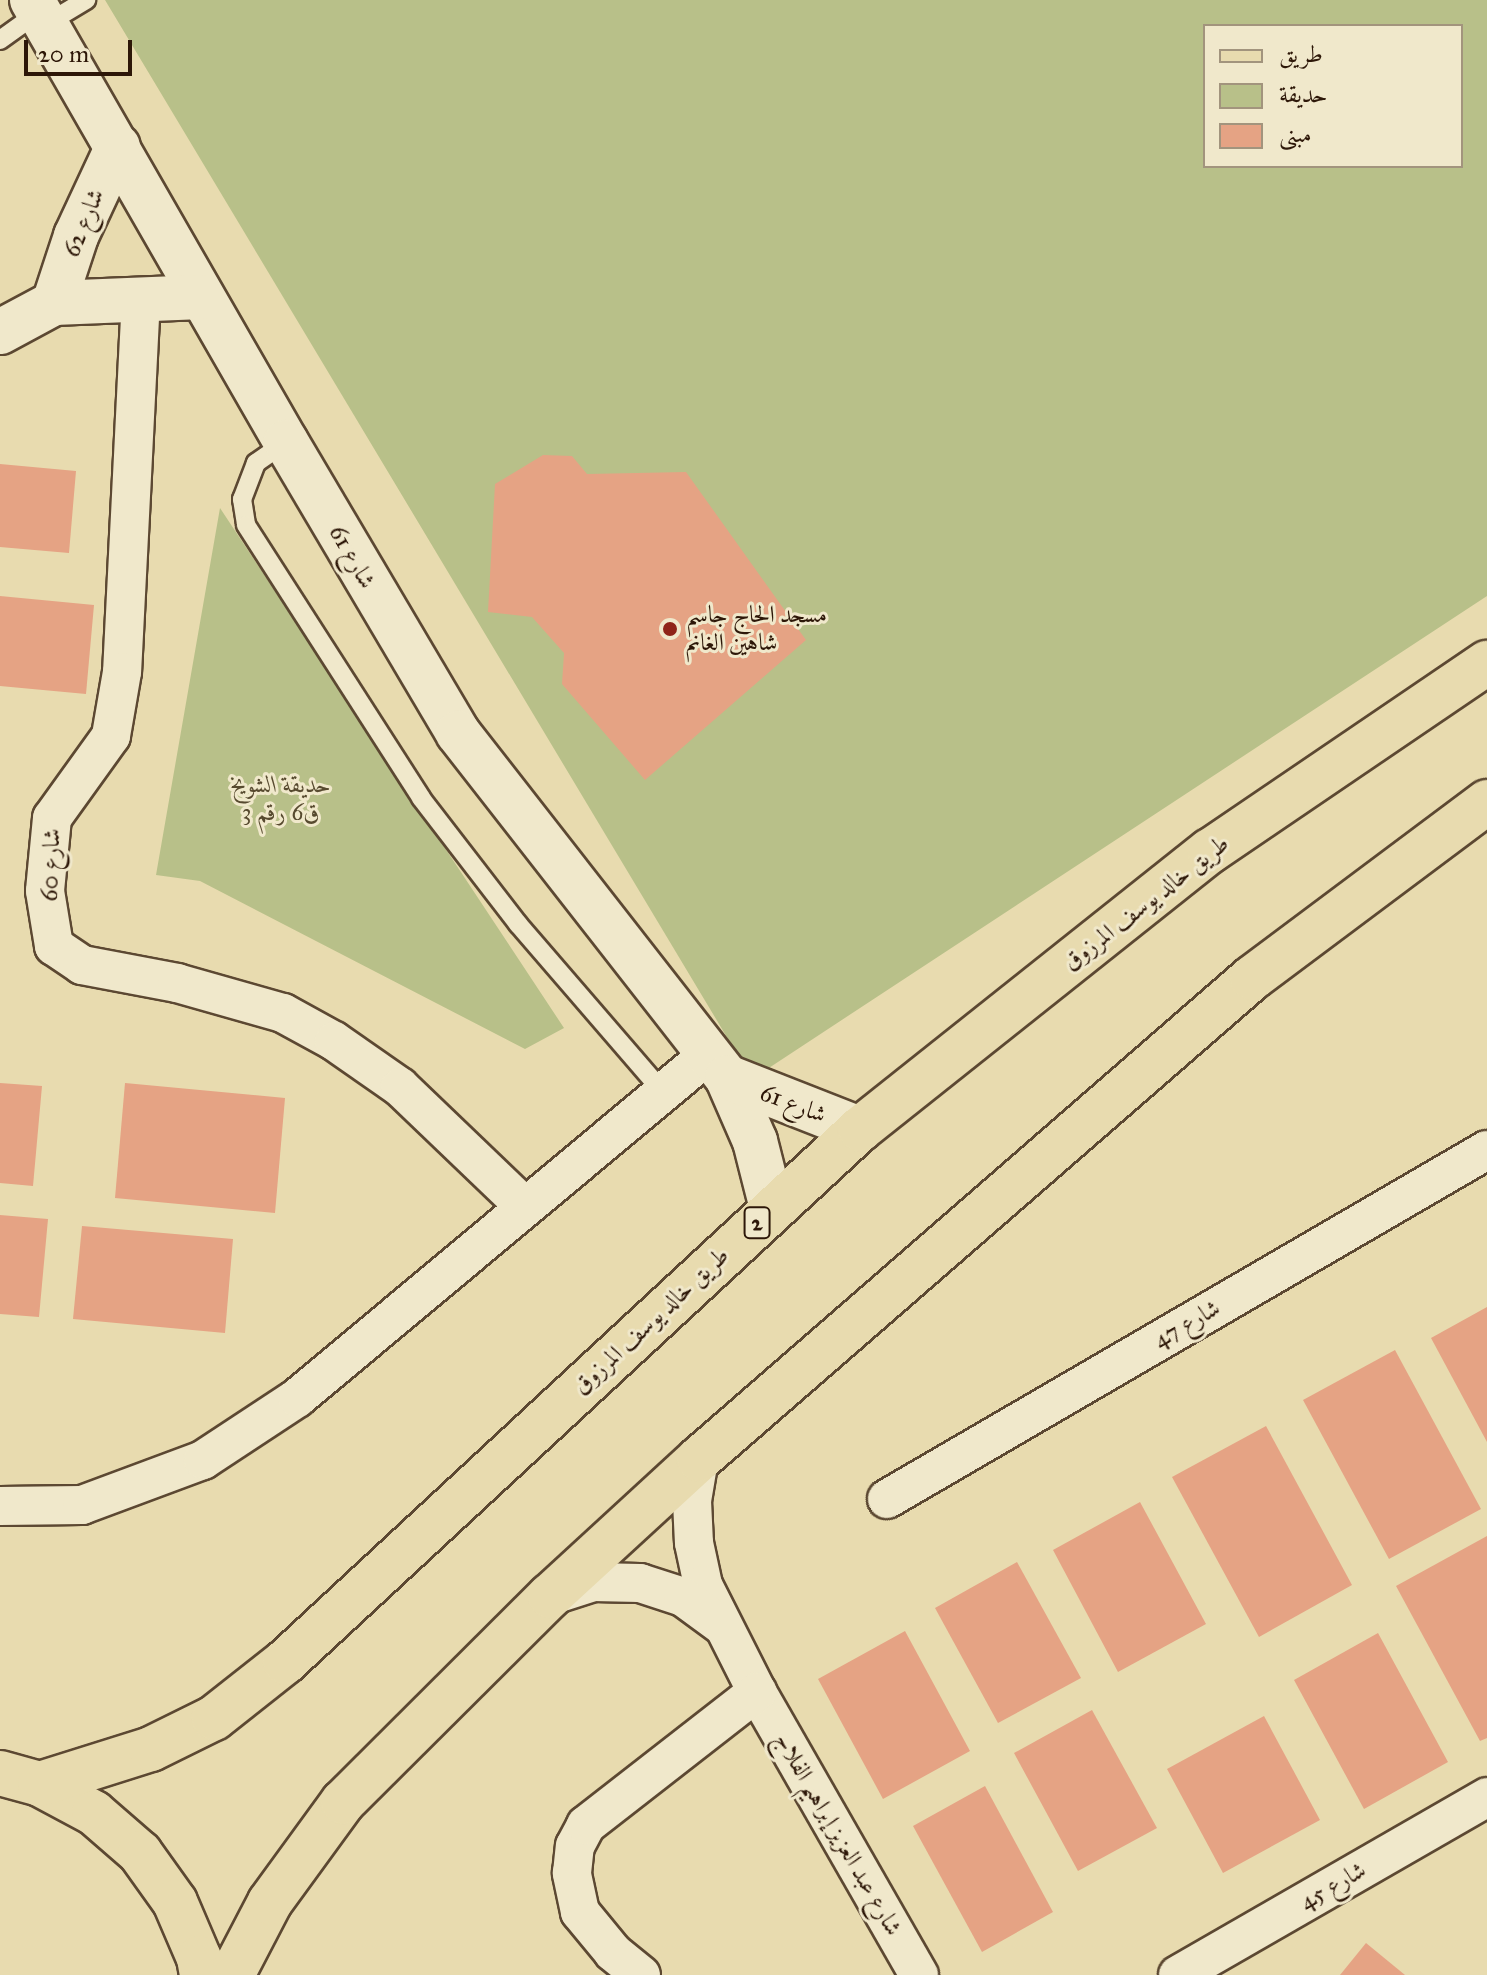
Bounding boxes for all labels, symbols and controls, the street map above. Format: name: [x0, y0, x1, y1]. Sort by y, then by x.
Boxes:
scale bar: [28, 24, 136, 74]
legend: [1203, 24, 1463, 168]
text: 20 m: [38, 39, 89, 69]
text: طريق: [1279, 39, 1323, 69]
text: حديقة: [1279, 79, 1328, 109]
text: مبنى: [1279, 119, 1312, 149]
street label: شارع 62: [57, 185, 111, 261]
street label: شارع 61: [322, 520, 382, 594]
place label: مسجد الحاج جاسم شاهين الغانم: [686, 601, 827, 657]
marker: مسجد الحاج جاسم شاهين الغانم: [661, 620, 679, 638]
park label: حديقة الشويخ ق6 رقم 3: [231, 771, 331, 827]
street label: شارع 60: [35, 828, 67, 902]
street label: طريق خالد يوسف المرزوق: [1057, 829, 1235, 977]
street label: شارع 61: [756, 1078, 830, 1130]
road number: 2: [743, 1205, 771, 1241]
street label: طريق خالد يوسف المرزوق: [567, 1241, 735, 1401]
street label: شارع 47: [1149, 1294, 1225, 1354]
street label: شارع عبد العزيز إبراهيم الفلاج: [768, 1727, 908, 1941]
street label: شارع 45: [1295, 1856, 1371, 1916]

